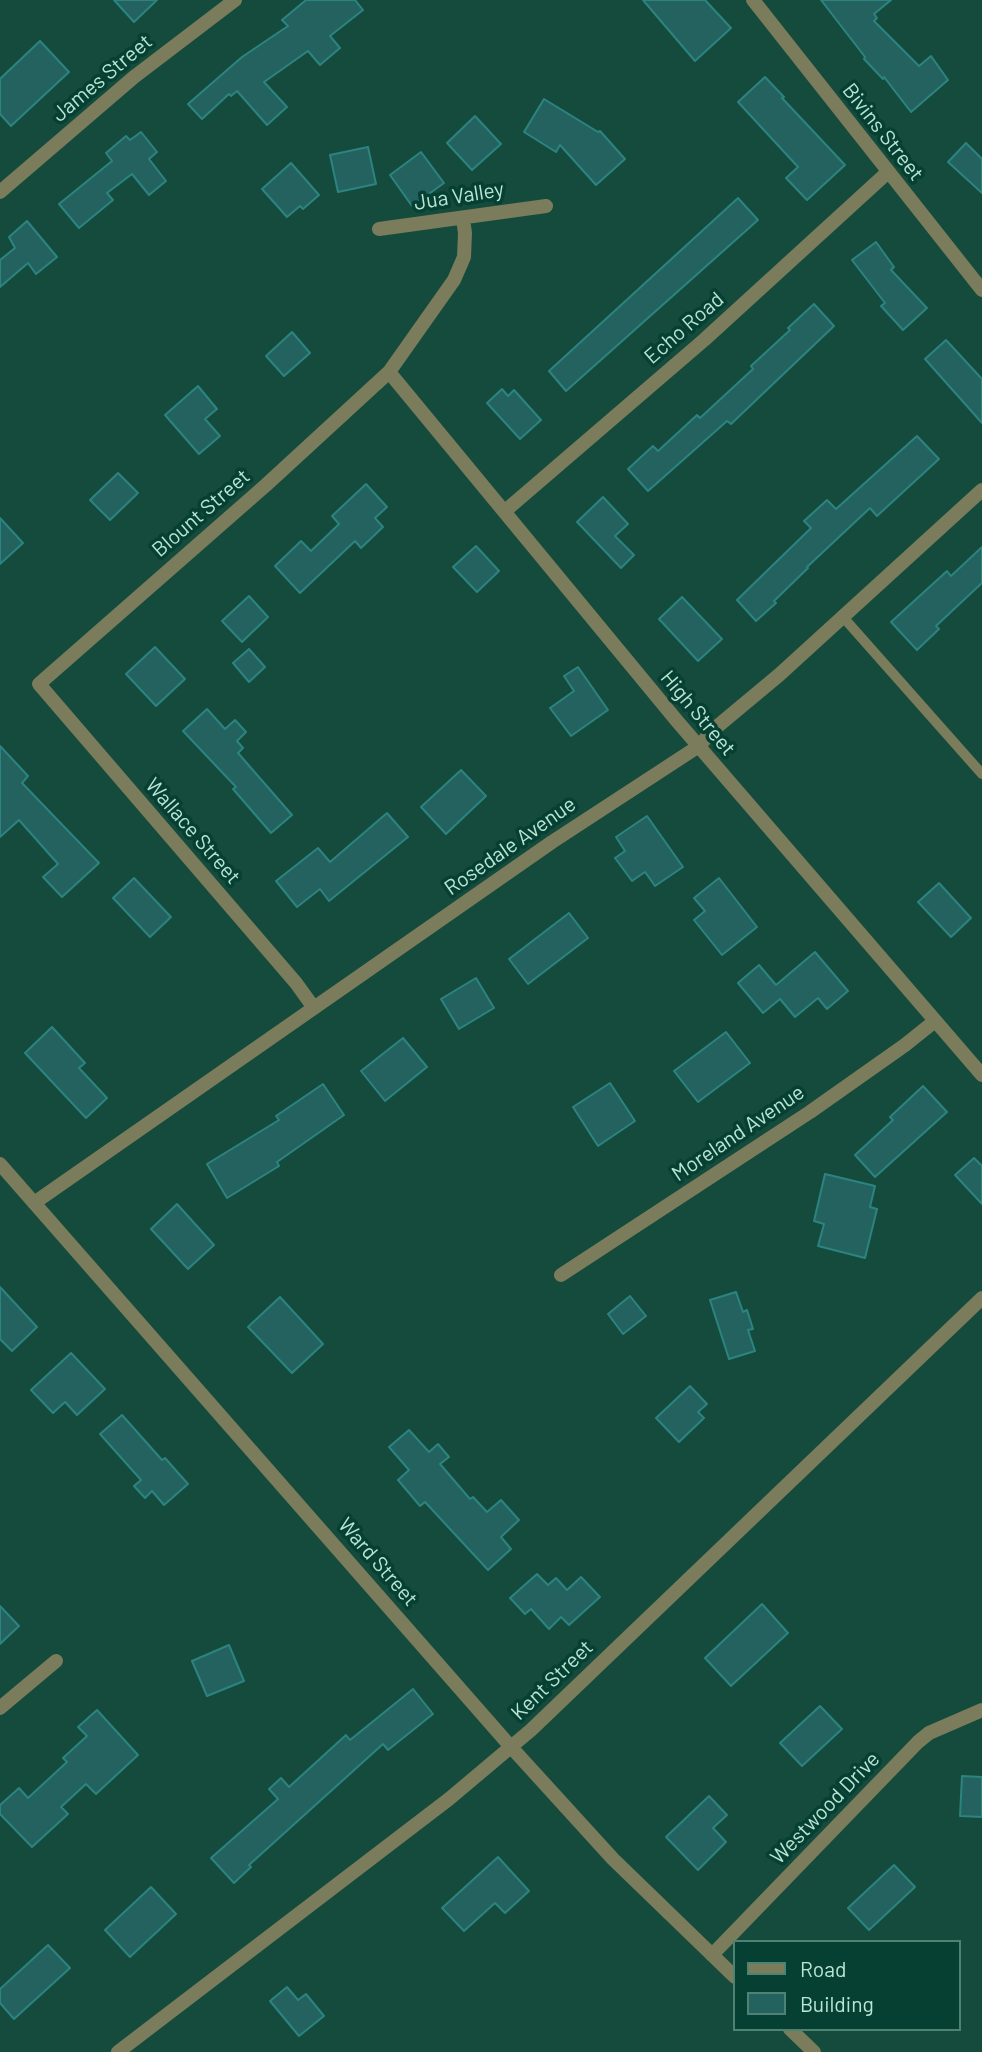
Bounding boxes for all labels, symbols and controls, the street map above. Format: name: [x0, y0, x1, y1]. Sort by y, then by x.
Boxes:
street label: James Street: [47, 29, 157, 127]
street label: Bivins Street: [837, 78, 929, 186]
street label: Jua Valley: [412, 176, 506, 216]
street label: Echo Road: [639, 287, 729, 369]
street label: Blount Street: [147, 464, 255, 562]
street label: High Street: [655, 665, 741, 761]
street label: Wallace Street: [140, 773, 246, 889]
street label: Rosedale Avenue: [439, 791, 581, 901]
street label: Moreland Avenue: [667, 1079, 809, 1187]
street label: Ward Street: [333, 1513, 423, 1611]
street label: Kent Street: [506, 1635, 598, 1725]
street label: Westwood Drive: [765, 1747, 885, 1869]
legend: [734, 1940, 961, 2031]
text: Road: [800, 1956, 846, 1981]
text: Building: [800, 1991, 874, 2016]

